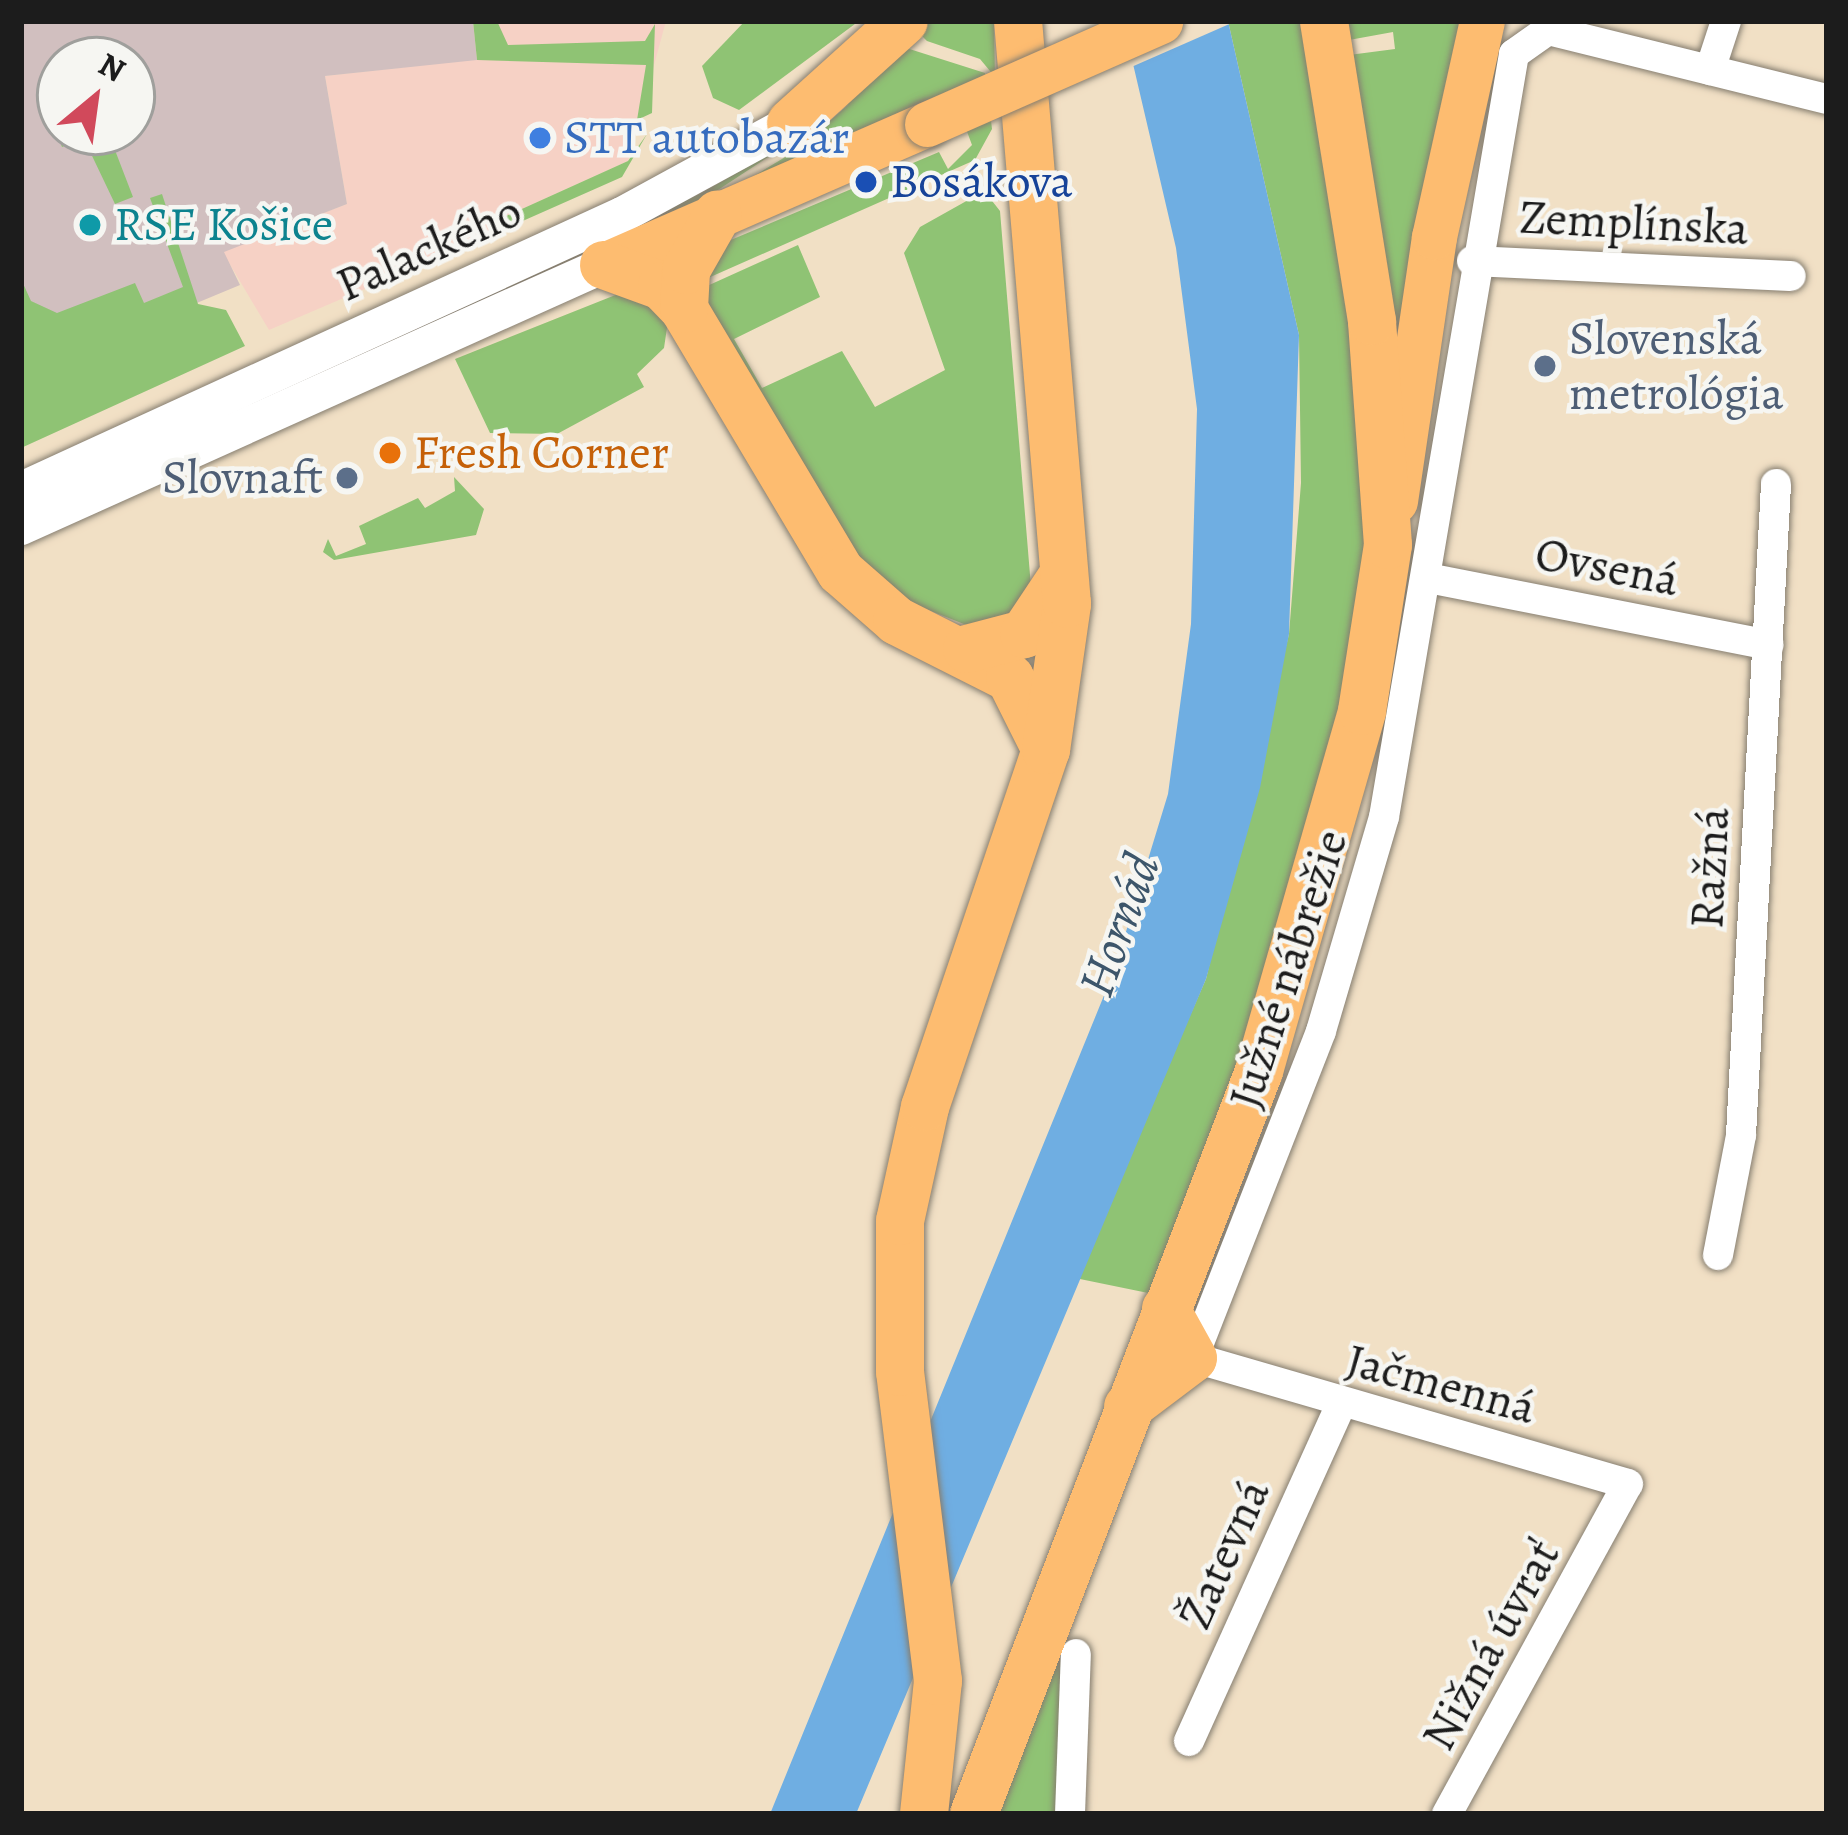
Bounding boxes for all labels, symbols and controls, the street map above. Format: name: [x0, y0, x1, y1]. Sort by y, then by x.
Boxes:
north arrow: [36, 36, 156, 156]
text: N: [91, 41, 134, 92]
place label: STT autobazár: [564, 109, 850, 167]
marker: STT autobazár: [527, 125, 553, 151]
place label: Bosákova: [890, 153, 1073, 211]
marker: Bosákova: [853, 169, 879, 195]
street label: Palackého: [328, 182, 530, 314]
street label: Zemplínska: [1518, 188, 1750, 258]
place label: RSE Košice: [114, 196, 333, 254]
marker: RSE Košice: [77, 212, 103, 238]
place label: Slovenská metrológia: [1569, 309, 1784, 422]
marker: Slovenská metrológia: [1532, 353, 1558, 379]
place label: Fresh Corner: [414, 424, 669, 482]
marker: Fresh Corner: [377, 440, 403, 466]
place label: Slovnaft: [162, 449, 323, 507]
marker: Slovnaft: [334, 465, 360, 491]
street label: Ovsená: [1531, 525, 1683, 609]
street label: Ražná: [1678, 806, 1742, 930]
street label: Južné nábrežie: [1216, 823, 1360, 1115]
water label: Hornád: [1065, 845, 1173, 1005]
street label: Jačmenná: [1340, 1331, 1542, 1437]
street label: Žatevná: [1166, 1471, 1282, 1637]
street label: Nižná úvrať: [1410, 1530, 1572, 1760]

